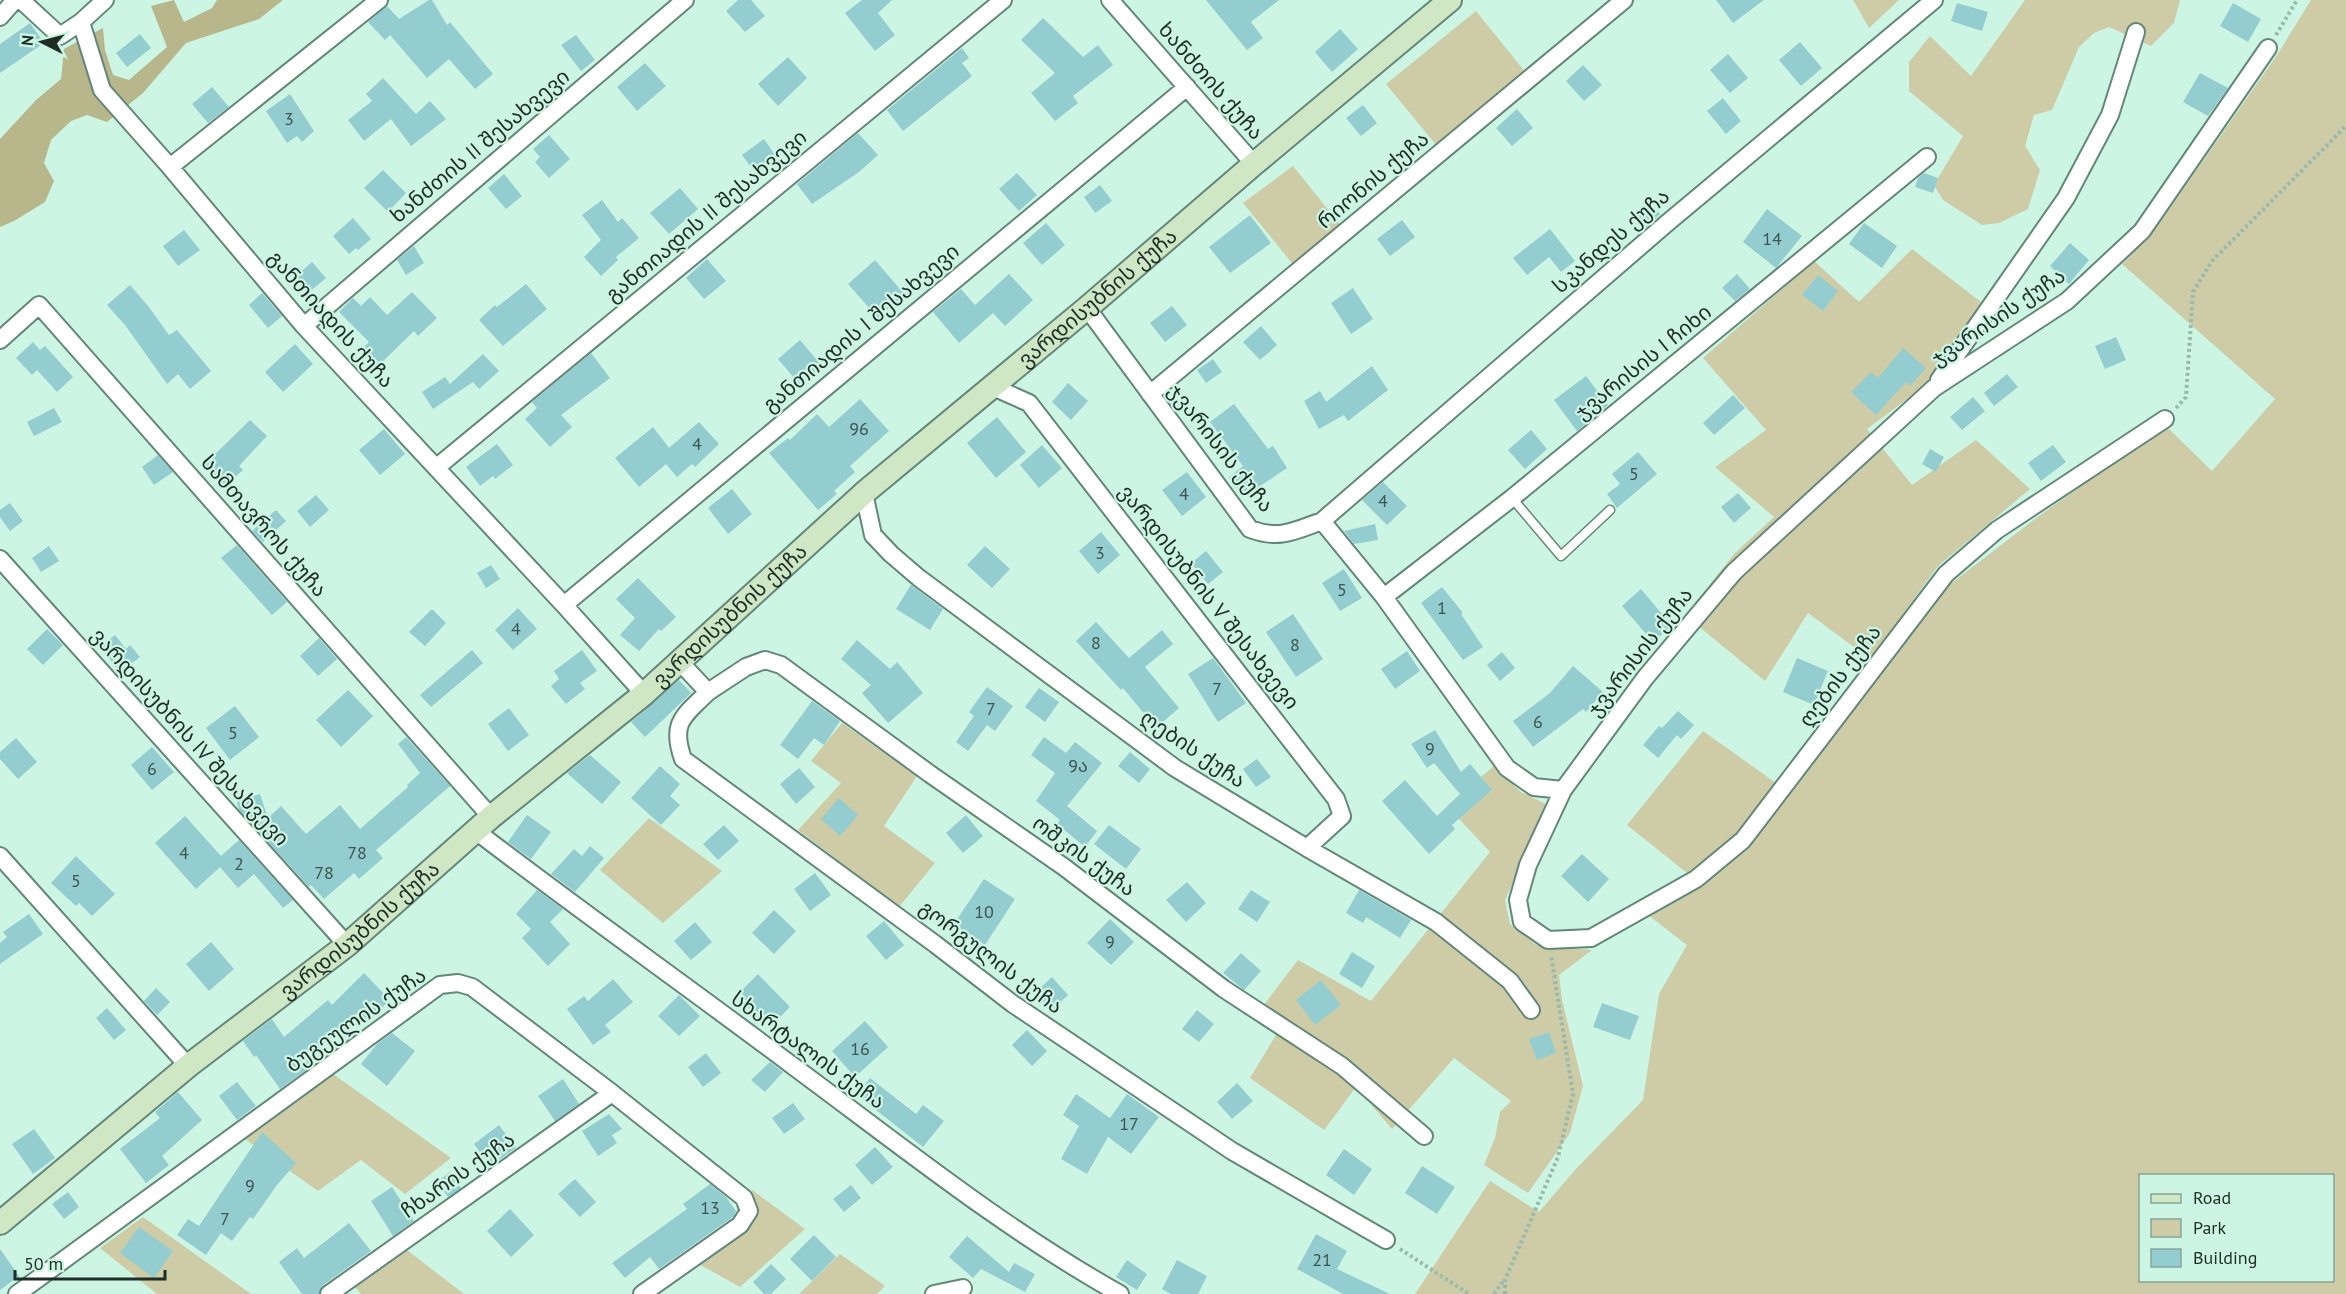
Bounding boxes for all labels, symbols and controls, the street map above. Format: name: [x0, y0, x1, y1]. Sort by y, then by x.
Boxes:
north arrow: [12, 12, 72, 72]
street label: ხანძთის ქუჩა: [1153, 16, 1270, 145]
text: N: [17, 34, 38, 47]
street label: ხანძთის II შესახვევი: [384, 63, 575, 229]
house number: 3: [284, 107, 294, 130]
street label: განთიადის II შესახვევი: [599, 123, 812, 308]
street label: რიონის ქუჩა: [1311, 125, 1434, 234]
street label: სკანდეს ქუჩა: [1546, 182, 1675, 299]
street label: ვარდისუბნის ქუჩა: [1012, 222, 1182, 373]
house number: 14: [1762, 227, 1782, 250]
street label: განთიადის I შესახვევი: [757, 237, 965, 418]
street label: განთიადის ქუჩა: [262, 244, 400, 393]
street label: ჯვარისის ქუჩა: [1925, 262, 2070, 372]
street label: ჯვარისის I ჩიხი: [1569, 298, 1717, 425]
street label: ჯვარისის ქუჩა: [1163, 378, 1280, 518]
house number: 96: [849, 417, 869, 440]
house number: 4: [692, 432, 702, 455]
street label: სამთავროს ქუჩა: [195, 449, 333, 602]
house number: 5: [1629, 462, 1639, 485]
street label: ვარდისუბნის V შესახვევი: [1113, 479, 1306, 715]
house number: 4: [1179, 482, 1189, 505]
house number: 4: [1378, 489, 1388, 512]
street label: ვარდისუბნის ქუჩა: [646, 538, 813, 693]
house number: 3: [1095, 541, 1105, 564]
house number: 5: [1337, 578, 1347, 601]
street label: ჯვარისის ქუჩა: [1581, 582, 1698, 722]
house number: 1: [1437, 596, 1447, 619]
house number: 4: [511, 617, 521, 640]
street label: ღების ქუჩა: [1792, 619, 1887, 732]
street label: ვარდისუბნის IV შესახვევი: [85, 622, 295, 851]
house number: 8: [1091, 631, 1101, 654]
house number: 8: [1290, 633, 1300, 656]
house number: 7: [1212, 677, 1222, 700]
house number: 7: [986, 697, 996, 720]
street label: ღების ქუჩა: [1136, 704, 1251, 794]
house number: 6: [1533, 710, 1543, 733]
house number: 5: [228, 721, 238, 744]
house number: 9: [1425, 737, 1435, 760]
house number: 9ა: [1068, 754, 1088, 777]
house number: 6: [147, 757, 157, 780]
street label: ოშკის ქუჩა: [1027, 809, 1141, 902]
house number: 4: [179, 841, 189, 864]
house number: 78: [347, 841, 367, 864]
house number: 2: [234, 852, 244, 875]
street label: ვარდისუბნის ქუჩა: [274, 855, 445, 1004]
house number: 78: [314, 861, 334, 884]
house number: 5: [71, 869, 81, 892]
street label: გორგულის ქუჩა: [914, 894, 1069, 1019]
house number: 10: [974, 900, 994, 923]
house number: 9: [1105, 930, 1115, 953]
street label: ბუგეულის ქუჩა: [280, 961, 431, 1078]
street label: სხარტალის ქუჩა: [726, 985, 891, 1115]
house number: 16: [850, 1037, 870, 1060]
house number: 17: [1119, 1112, 1139, 1135]
street label: ჩხარის ქუჩა: [395, 1125, 520, 1224]
house number: 9: [245, 1174, 255, 1197]
legend: [2139, 1174, 2334, 1282]
text: Road: [2193, 1186, 2231, 1209]
house number: 13: [700, 1196, 720, 1219]
house number: 7: [220, 1207, 230, 1230]
text: Park: [2193, 1216, 2226, 1239]
scale bar: [15, 1243, 165, 1281]
text: Building: [2193, 1246, 2257, 1269]
house number: 21: [1312, 1248, 1332, 1271]
text: 50 m: [24, 1252, 63, 1275]

